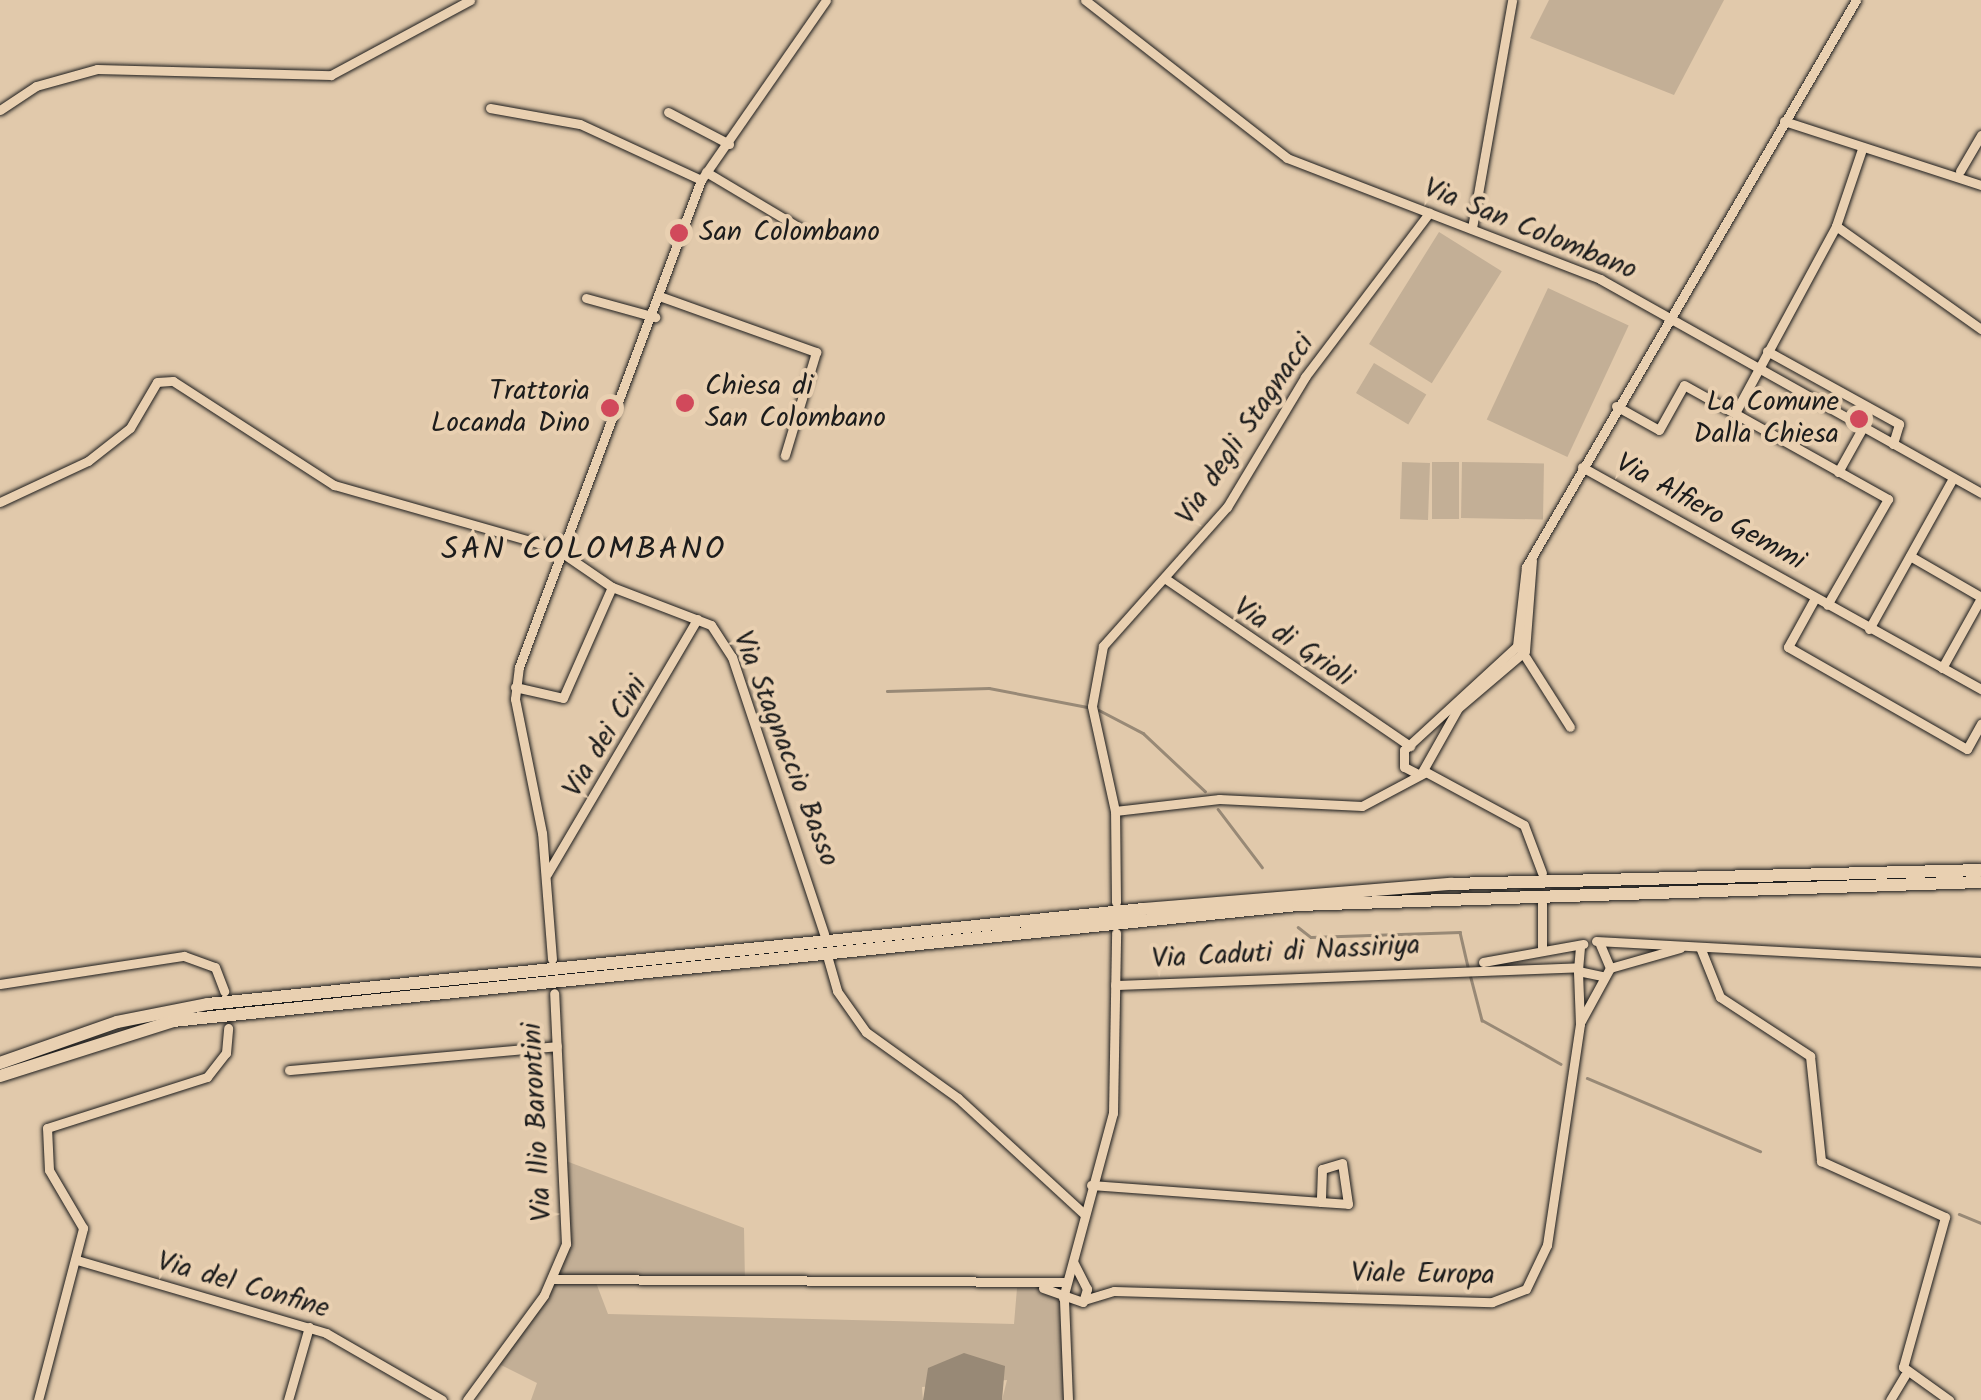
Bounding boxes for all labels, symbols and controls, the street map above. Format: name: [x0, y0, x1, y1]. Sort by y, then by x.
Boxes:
street label: Via San Colombano: [1419, 172, 1641, 288]
place label: San Colombano: [699, 216, 880, 250]
marker: San Colombano: [668, 222, 690, 244]
street label: Via degli Stagnacci: [1170, 328, 1322, 532]
place label: Chiesa di San Colombano: [705, 370, 886, 436]
place label: Trattoria Locanda Dino: [431, 375, 590, 441]
place label: La Comune Dalla Chiesa: [1694, 386, 1839, 452]
marker: Chiesa di San Colombano: [674, 392, 696, 414]
marker: Trattoria Locanda Dino: [599, 397, 621, 419]
marker: La Comune Dalla Chiesa: [1848, 408, 1870, 430]
street label: Via Alfiero Gemmi: [1609, 447, 1811, 579]
district label: SAN COLOMBANO: [441, 532, 727, 570]
street label: Via di Grioli: [1227, 591, 1359, 695]
street label: Via Stagnaccio Basso: [725, 627, 845, 871]
street label: Via dei Cini: [557, 670, 655, 804]
street label: Via Caduti di Nassiriya: [1151, 929, 1421, 977]
street label: Via Ilio Barontini: [516, 1022, 560, 1222]
street label: Via del Confine: [153, 1245, 333, 1327]
street label: Viale Europa: [1351, 1257, 1495, 1293]

